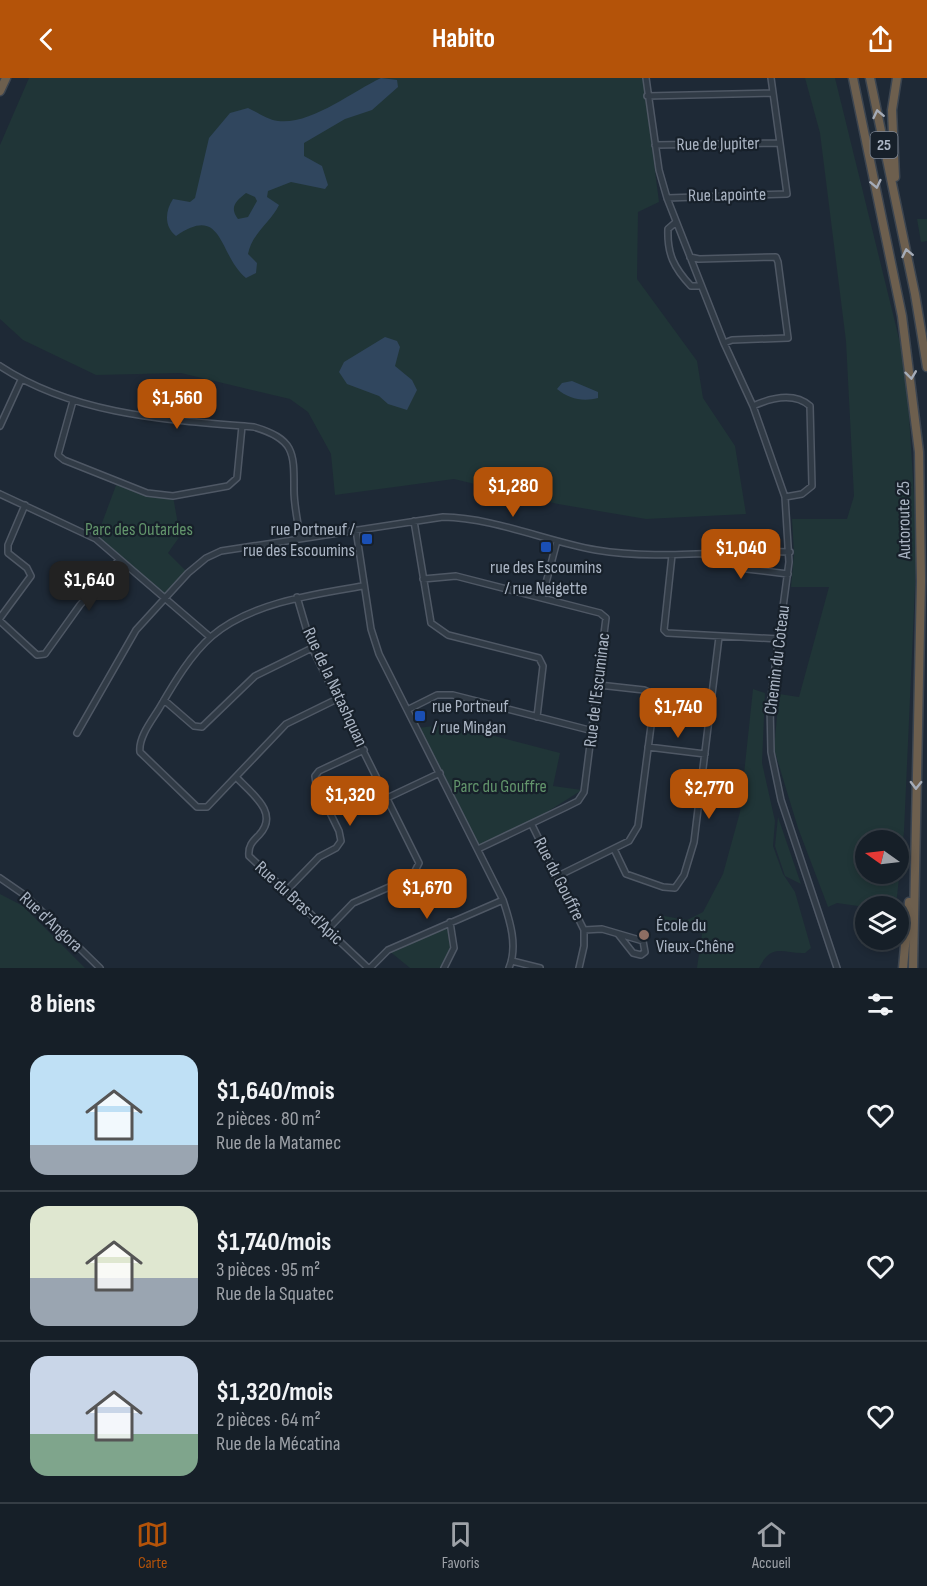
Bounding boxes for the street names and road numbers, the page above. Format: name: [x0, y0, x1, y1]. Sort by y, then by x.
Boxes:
road number: 25: [870, 132, 898, 158]
street label: Rue de Jupiter: [676, 133, 760, 155]
street label: Rue Lapointe: [688, 184, 766, 206]
street label: Autoroute 25: [893, 481, 915, 560]
street label: Chemin du Coteau: [760, 604, 794, 716]
street label: Rue de la Natashquan: [298, 624, 372, 750]
street label: Rue de l'Escuminac: [580, 632, 614, 748]
street label: Rue du Gouffre: [529, 834, 589, 924]
street label: Rue du Bras-d'Apic: [250, 857, 348, 949]
street label: Rue d'Angora: [15, 888, 87, 956]

